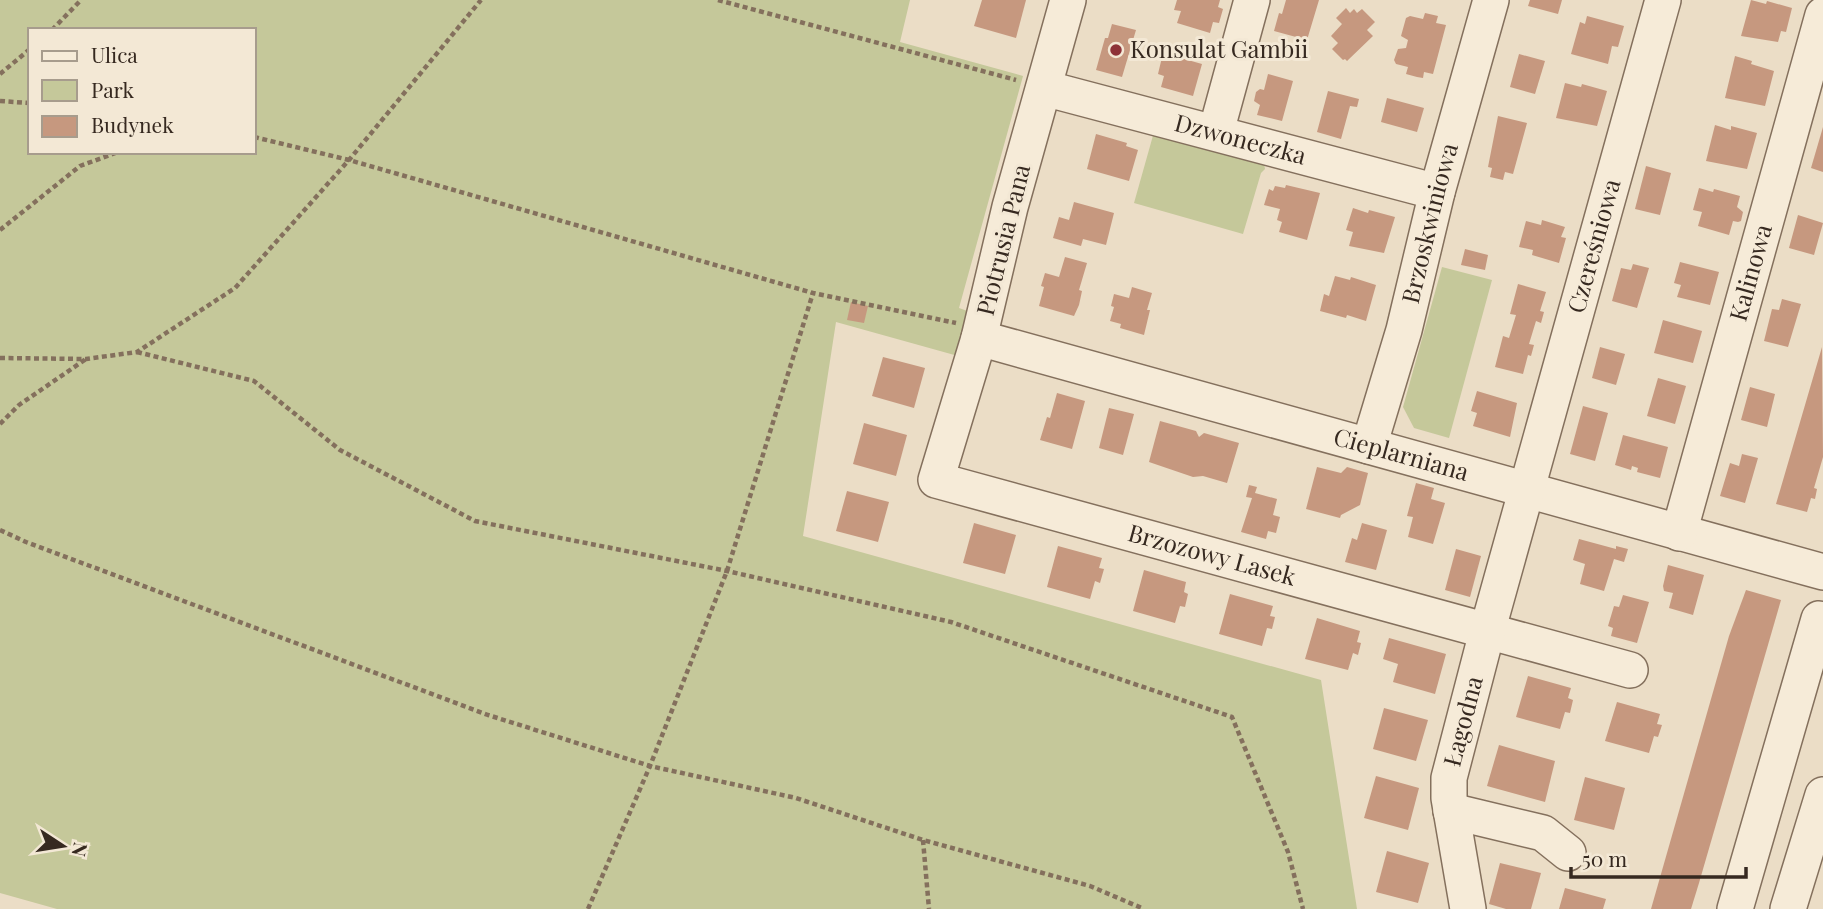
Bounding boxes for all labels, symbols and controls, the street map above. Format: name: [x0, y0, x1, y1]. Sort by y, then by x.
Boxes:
legend: [28, 28, 256, 154]
place label: Konsulat Gambii: [1130, 32, 1308, 64]
text: Ulica: [91, 40, 138, 68]
marker: Konsulat Gambii: [1108, 42, 1124, 58]
text: Park: [91, 75, 135, 103]
street label: Dzwoneczka: [1172, 105, 1310, 171]
text: Budynek: [91, 110, 174, 138]
street label: Brzoskwiniowa: [1393, 139, 1464, 306]
street label: Piotrusia Pana: [968, 160, 1036, 319]
street label: Czereśniowa: [1559, 175, 1626, 316]
street label: Kalinowa: [1721, 220, 1778, 324]
street label: Cieplarniana: [1330, 419, 1473, 487]
street label: Brzozowy Lasek: [1125, 515, 1301, 592]
street label: Łagodna: [1435, 672, 1489, 769]
north arrow: [28, 811, 98, 881]
scale bar: [1571, 836, 1746, 880]
text: N: [66, 840, 95, 859]
text: 50 m: [1582, 844, 1628, 872]

